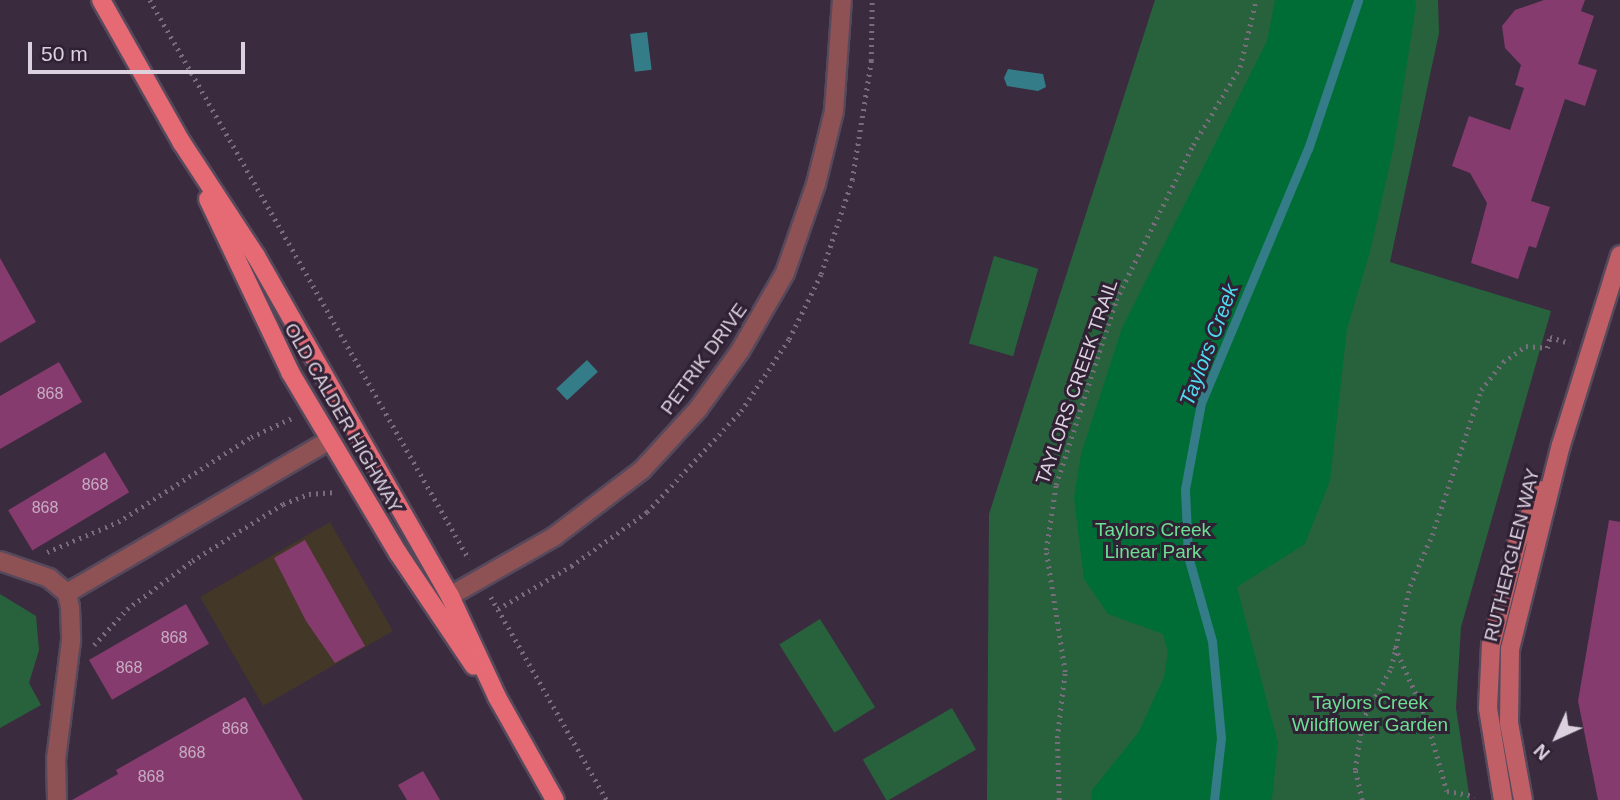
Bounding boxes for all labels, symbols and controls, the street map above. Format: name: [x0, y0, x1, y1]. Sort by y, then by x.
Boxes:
scale bar: [32, 28, 248, 72]
text: 50 m: [41, 42, 88, 65]
street label: TAYLORS CREEK TRAIL: [1031, 276, 1123, 488]
water label: Taylors Creek: [1174, 280, 1244, 410]
street label: PETRIK DRIVE: [656, 299, 752, 419]
street label: OLD CALDER HIGHWAY: [279, 319, 407, 517]
house number: 868: [37, 384, 63, 404]
street label: RUTHERGLEN WAY: [1479, 466, 1545, 644]
house number: 868: [82, 475, 108, 495]
house number: 868: [32, 498, 58, 518]
park label: Taylors Creek Linear Park: [1095, 519, 1211, 563]
house number: 868: [161, 628, 187, 648]
house number: 868: [116, 658, 142, 678]
park label: Taylors Creek Wildflower Garden: [1292, 692, 1448, 736]
north arrow: [1522, 702, 1592, 772]
house number: 868: [222, 719, 248, 739]
text: N: [1530, 740, 1554, 764]
house number: 868: [179, 743, 205, 763]
house number: 868: [138, 767, 164, 787]

